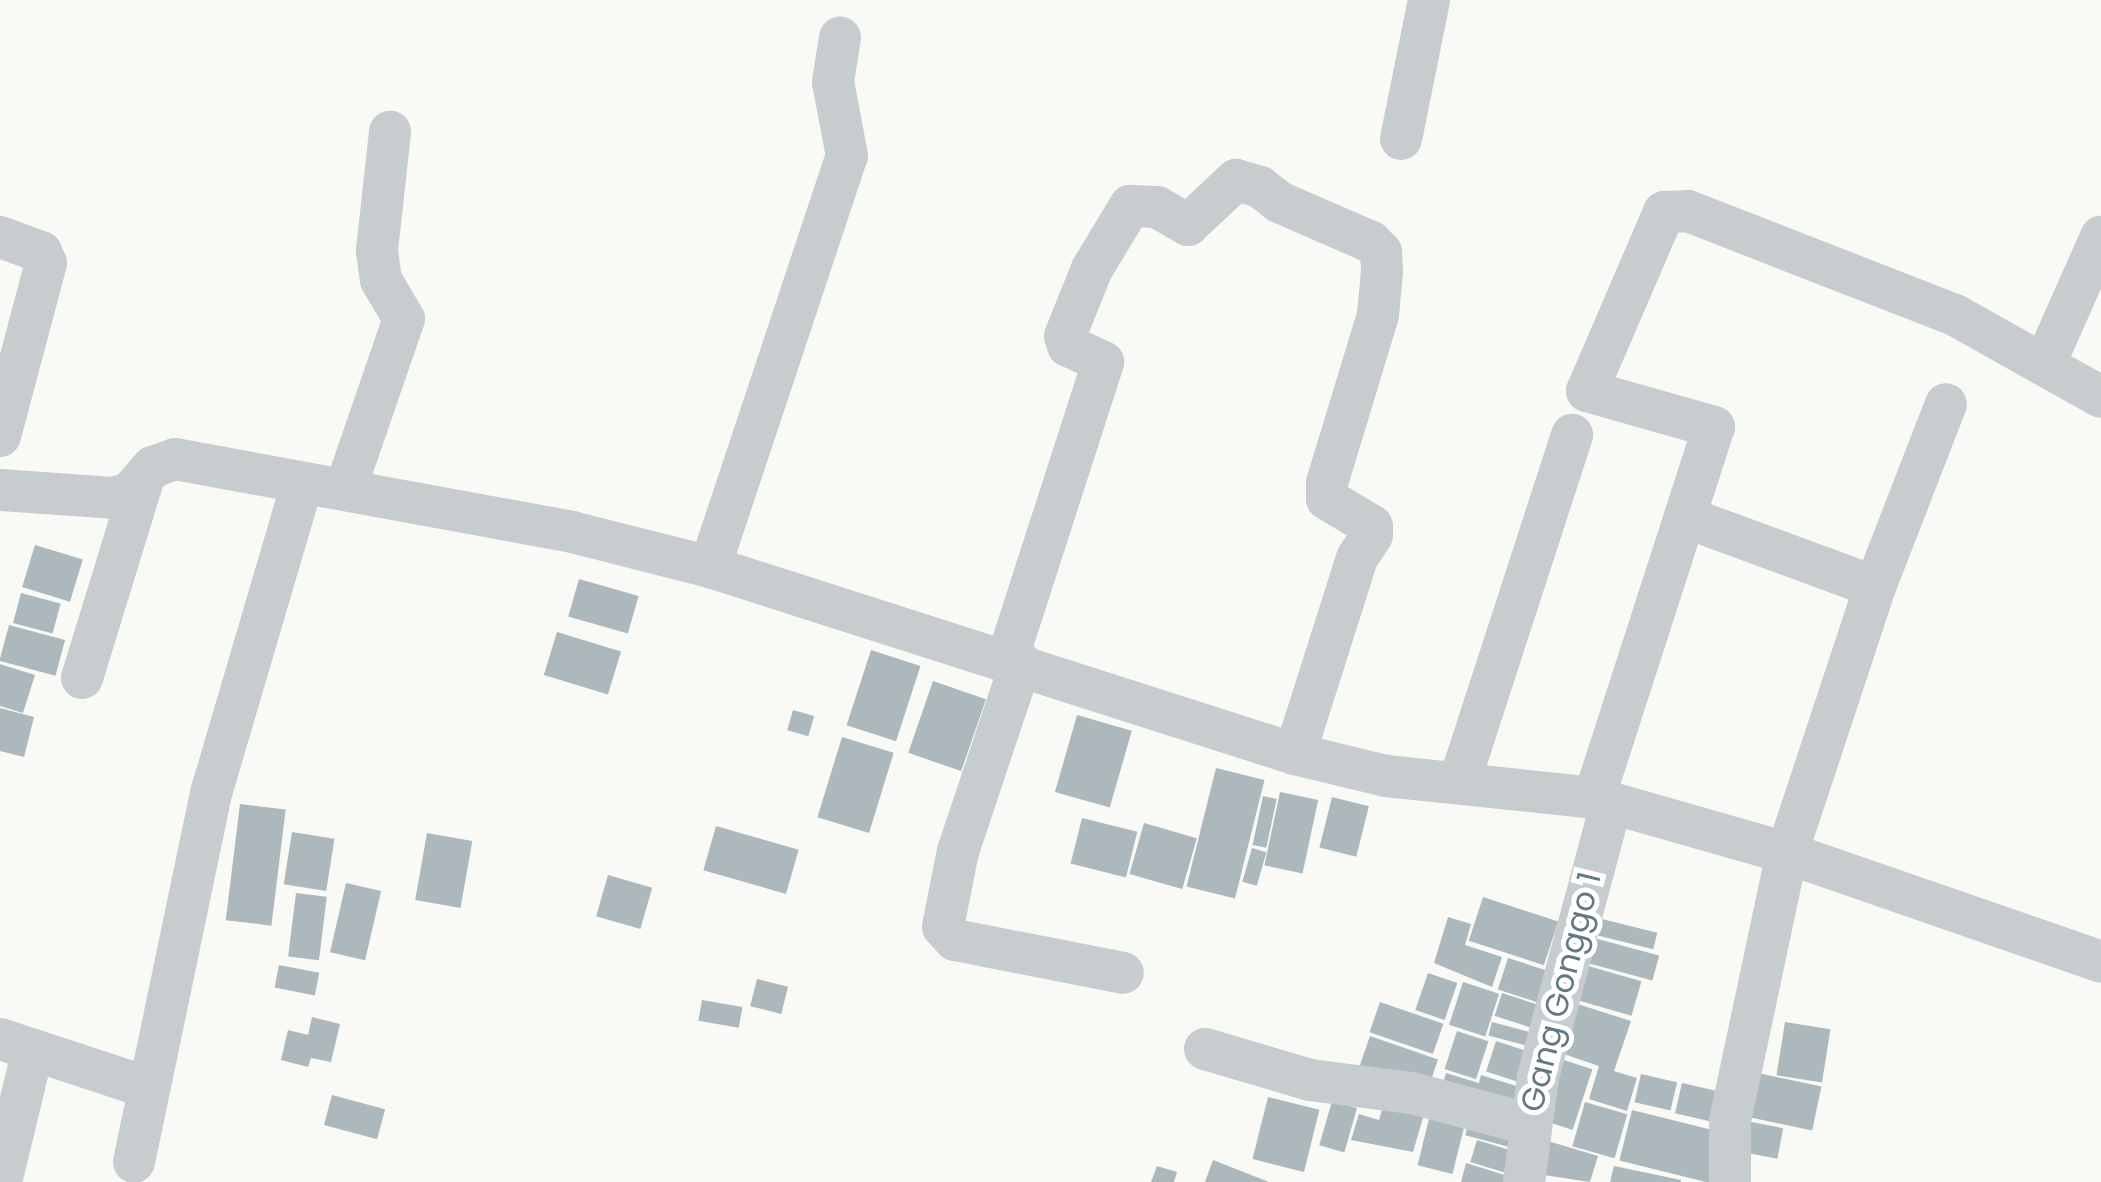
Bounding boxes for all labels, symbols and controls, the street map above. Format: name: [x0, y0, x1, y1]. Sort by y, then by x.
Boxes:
street label: Gang Gonggo 1: [1513, 868, 1609, 1116]

